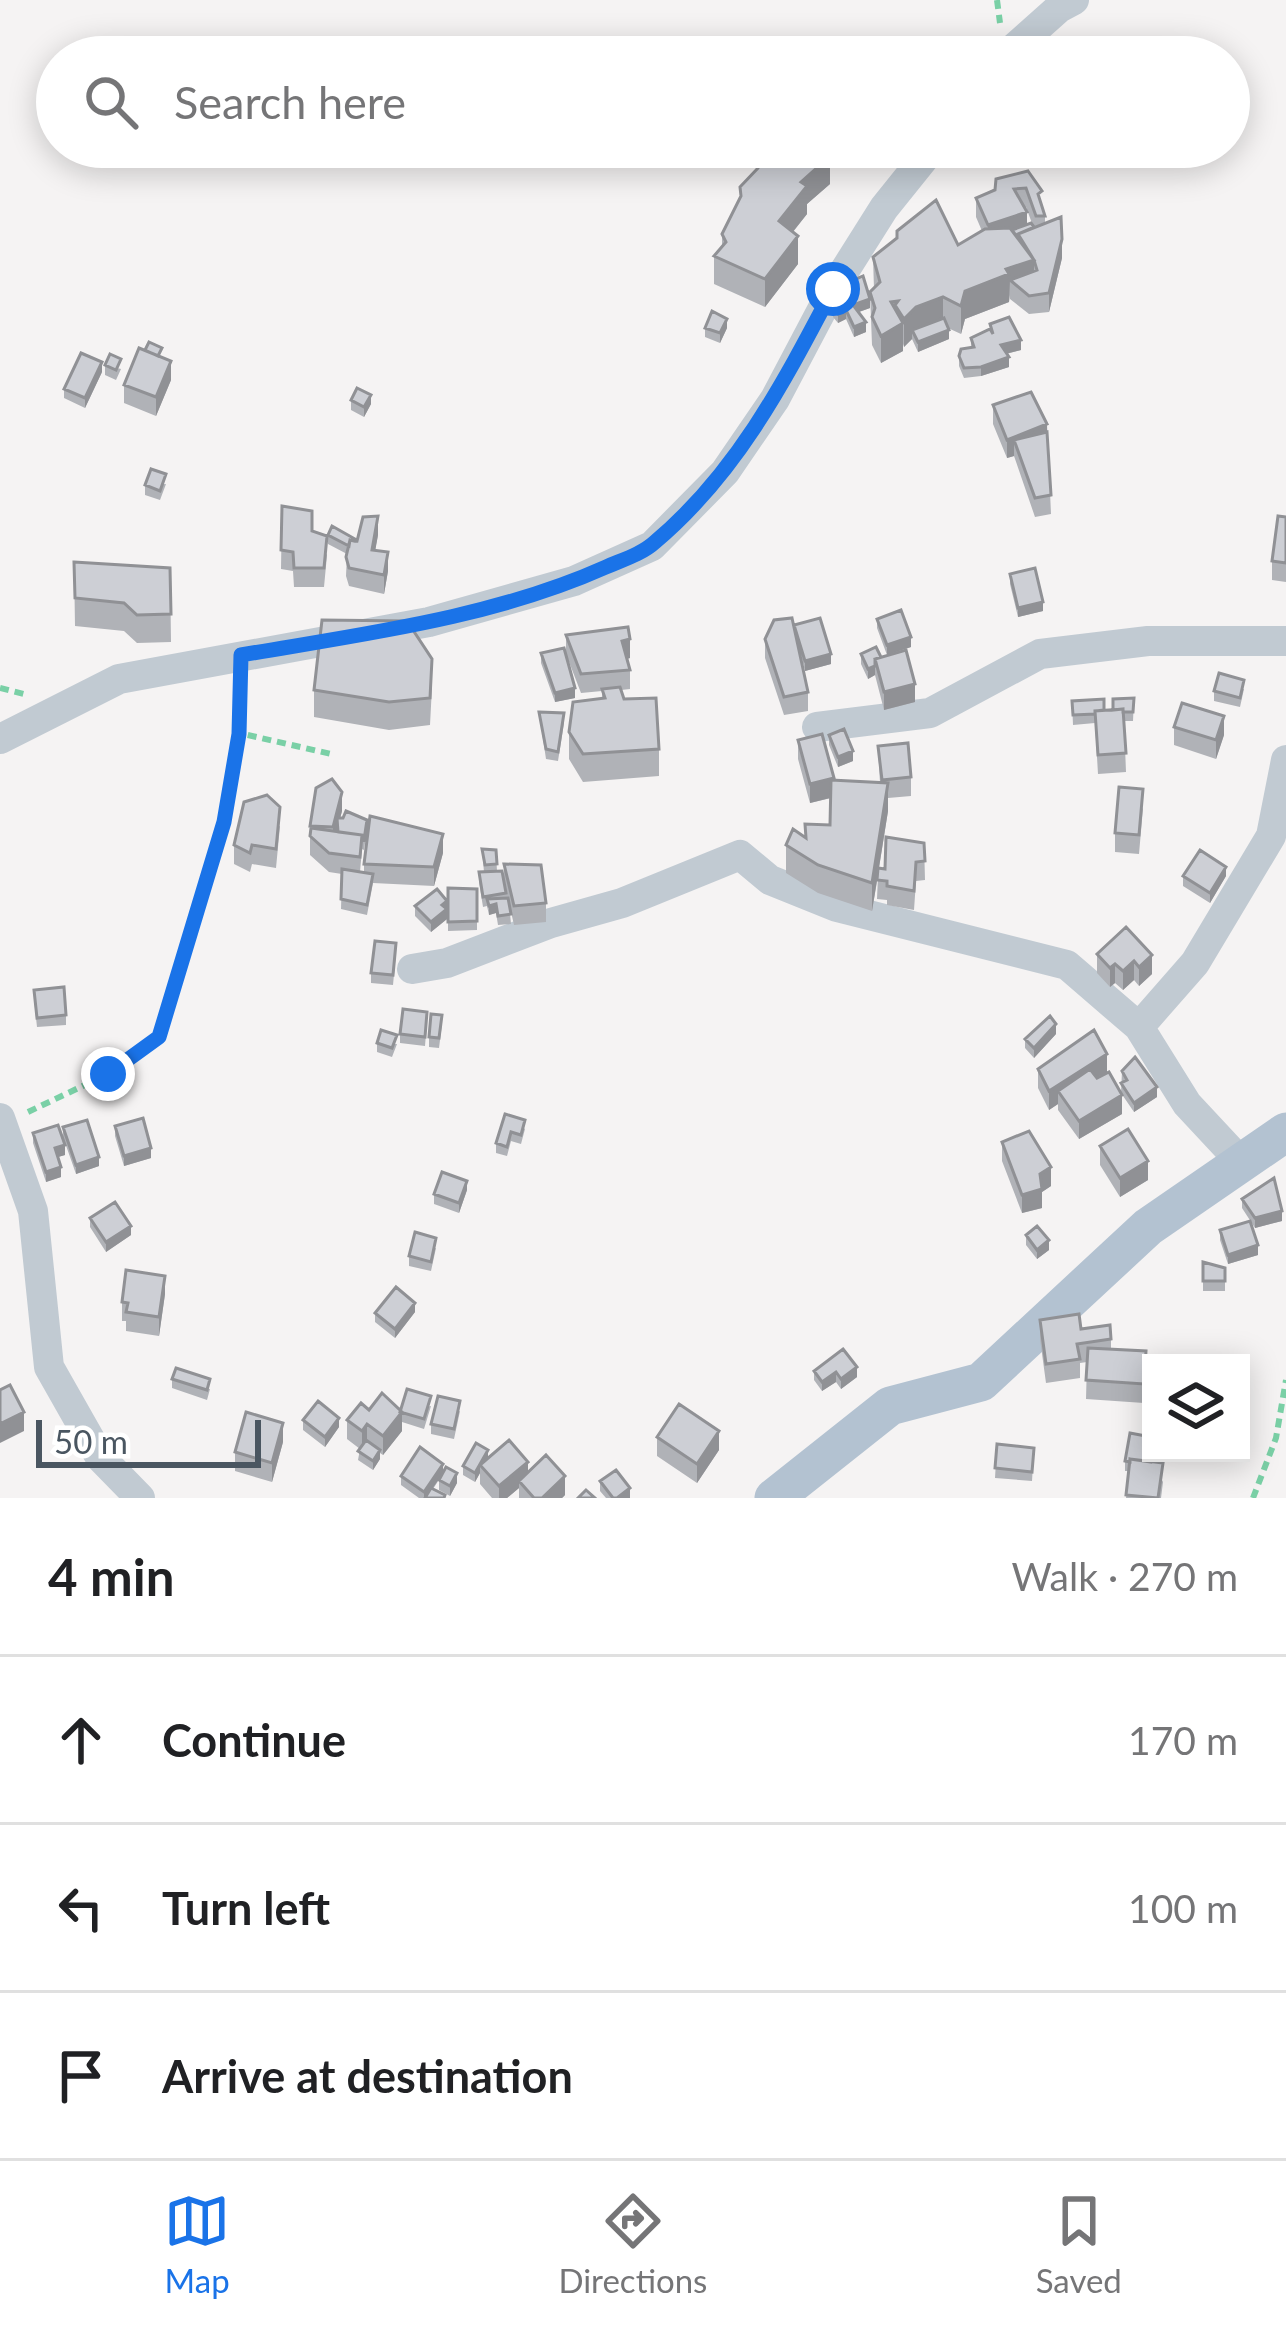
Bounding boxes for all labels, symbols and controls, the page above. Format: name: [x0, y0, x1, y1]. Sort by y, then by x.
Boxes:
search box: [36, 36, 1250, 168]
icon: search: [78, 69, 144, 135]
text: Search here: [174, 75, 406, 129]
route start: [806, 262, 860, 316]
route end: [81, 1047, 135, 1101]
map controls: [1142, 1354, 1250, 1462]
button: layers: [1142, 1354, 1250, 1462]
scale bar: [36, 1414, 261, 1467]
text: 50 m: [54, 1421, 128, 1461]
text: 4 min: [48, 1546, 174, 1607]
text: Walk · 270 m: [1011, 1553, 1238, 1599]
icon: ahead: [48, 1707, 114, 1773]
text: Continue: [162, 1713, 346, 1767]
text: 170 m: [1128, 1717, 1238, 1763]
icon: left: [48, 1875, 114, 1941]
text: Turn left: [162, 1881, 330, 1935]
text: 100 m: [1128, 1885, 1238, 1931]
icon: arrive: [48, 2043, 114, 2109]
text: Arrive at destination: [162, 2049, 573, 2103]
tab: Map: [164, 2188, 230, 2300]
tab: Directions: [558, 2188, 707, 2300]
tab: Saved: [1036, 2188, 1122, 2300]

